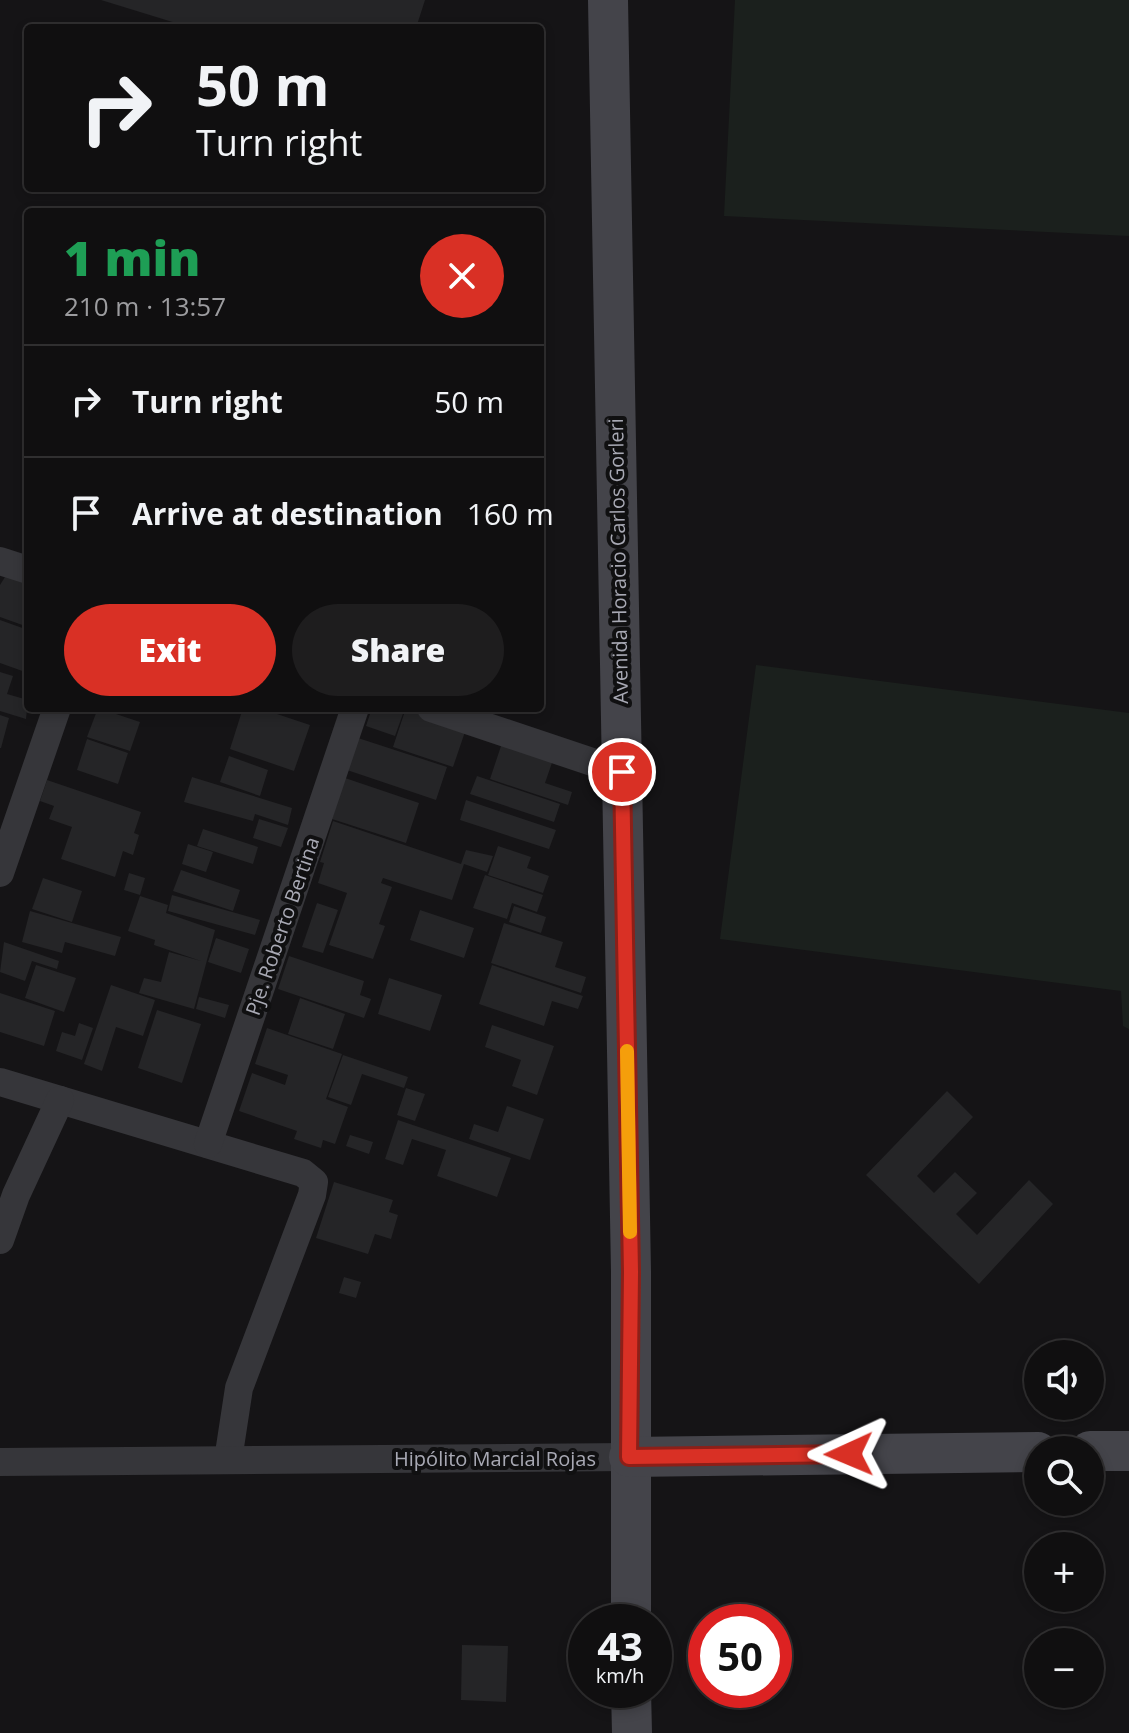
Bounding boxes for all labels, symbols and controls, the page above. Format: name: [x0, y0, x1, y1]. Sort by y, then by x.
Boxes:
text: 50 m: [196, 46, 330, 122]
icon: right: [64, 56, 168, 160]
text: Turn right: [196, 118, 362, 167]
text: 1 min: [64, 225, 200, 290]
button: close: [420, 234, 504, 318]
text: 210 m · 13:57: [64, 288, 226, 324]
icon: right: [64, 379, 108, 423]
text: Turn right: [132, 381, 283, 422]
text: 50 m: [434, 381, 504, 422]
street label: Avenida Horacio Carlos Gorleri: [602, 418, 634, 704]
icon: arrive: [64, 491, 108, 535]
text: Arrive at destination: [132, 493, 443, 534]
text: 160 m: [467, 493, 554, 534]
button: Exit: [64, 604, 276, 696]
button: Share: [292, 604, 504, 696]
pin: [588, 738, 656, 806]
icon: arrive: [600, 750, 644, 794]
street label: Pje. Roberto Bertina: [239, 833, 325, 1019]
map controls: [1024, 1340, 1104, 1708]
button: sound: [1024, 1340, 1104, 1420]
position arrow: [807, 1412, 891, 1496]
button: search: [1024, 1436, 1104, 1516]
street label: Hipólito Marcial Rojas: [394, 1445, 596, 1472]
button: +: [1024, 1532, 1104, 1612]
speed limit sign: 50: [688, 1604, 792, 1708]
text: 43: [597, 1618, 643, 1673]
button: −: [1024, 1628, 1104, 1708]
text: km/h: [596, 1662, 644, 1689]

